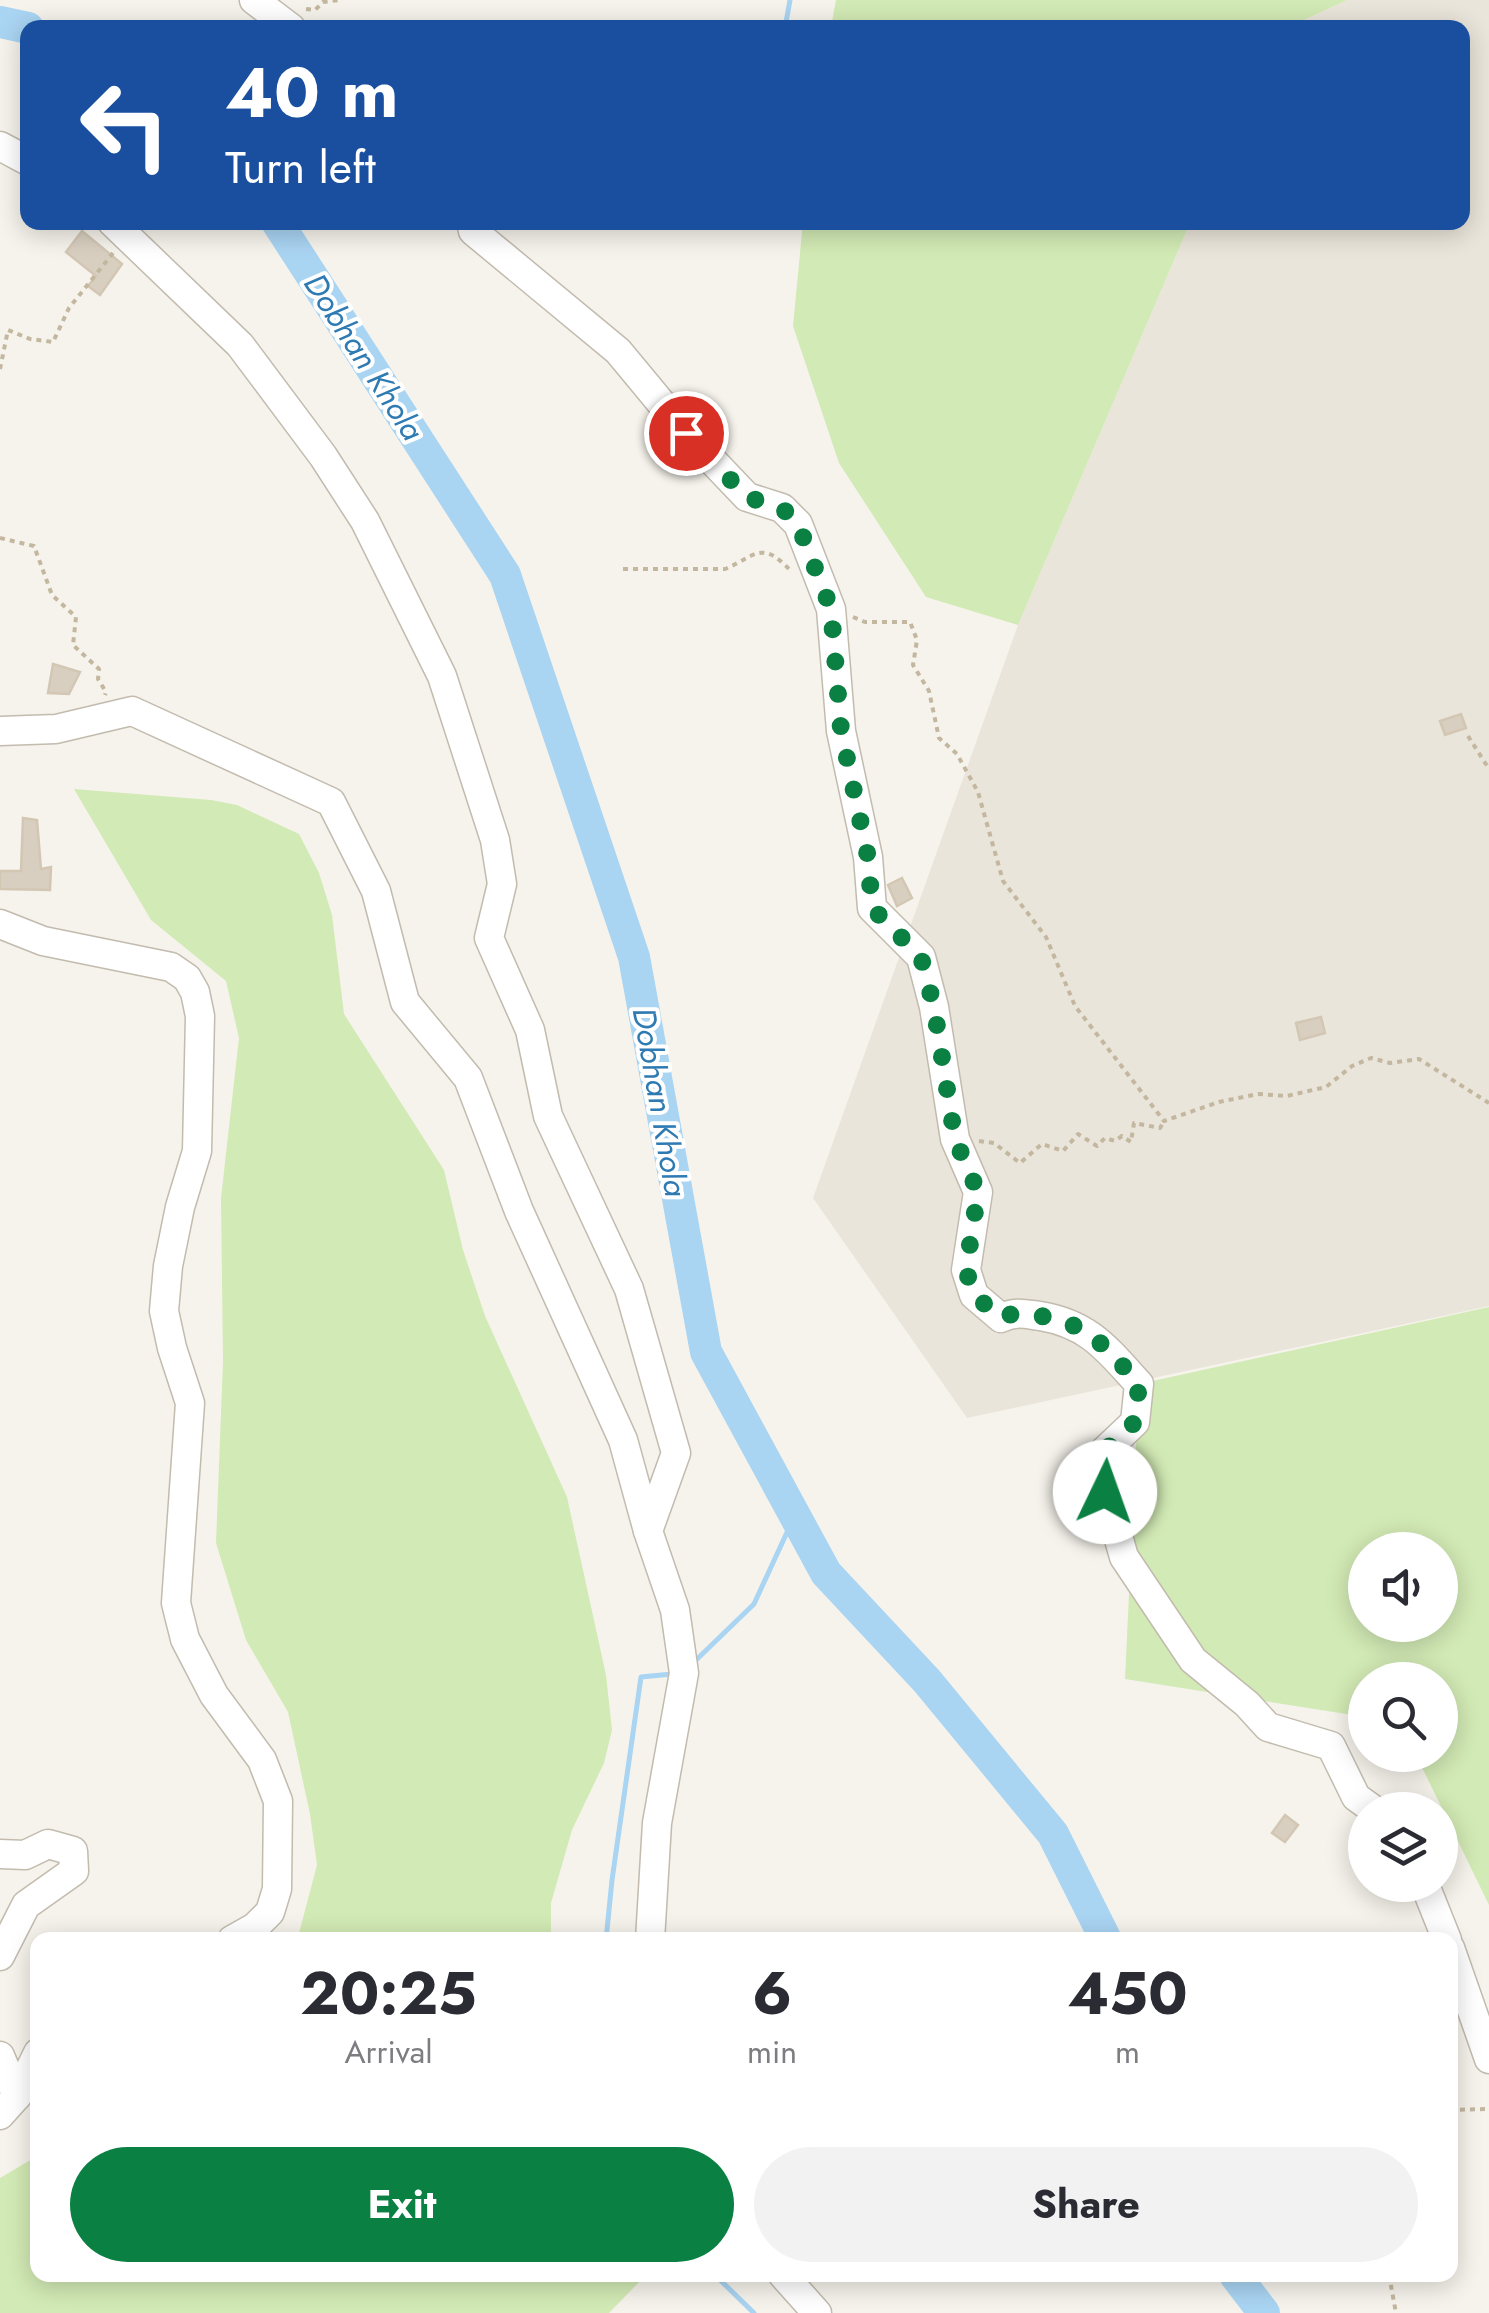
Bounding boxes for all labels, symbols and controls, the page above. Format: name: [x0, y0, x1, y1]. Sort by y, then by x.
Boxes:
text: 40 m: [225, 42, 399, 143]
icon: left: [60, 60, 190, 190]
text: Turn left: [225, 135, 376, 200]
water label: Dobhan Khola: [293, 264, 436, 450]
pin: [644, 391, 729, 476]
icon: arrive: [659, 406, 714, 461]
water label: Dobhan Khola: [621, 1004, 699, 1200]
position arrow: [1053, 1440, 1157, 1544]
map controls: [1348, 1532, 1458, 1902]
button: sound: [1348, 1532, 1458, 1642]
button: search: [1348, 1662, 1458, 1772]
button: layers: [1348, 1792, 1458, 1902]
text: 20:25: [300, 1950, 477, 2037]
text: 6: [752, 1950, 792, 2037]
text: 450: [1067, 1950, 1188, 2037]
text: Arrival: [344, 2029, 433, 2075]
text: min: [747, 2029, 797, 2075]
text: m: [1115, 2029, 1140, 2075]
button: Exit: [70, 2147, 734, 2262]
button: Share: [754, 2147, 1418, 2262]

